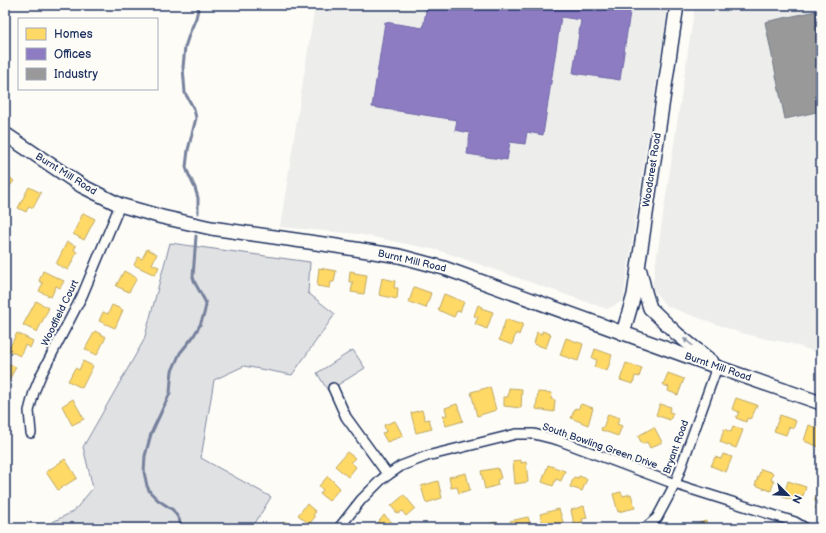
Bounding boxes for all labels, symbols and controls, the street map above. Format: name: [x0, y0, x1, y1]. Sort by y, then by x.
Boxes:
legend: [18, 18, 158, 90]
text: Homes: [54, 27, 93, 42]
text: Offices: [54, 47, 91, 62]
text: Industry: [54, 67, 99, 82]
street label: Woodcrest Road: [640, 132, 664, 208]
street label: Burnt Mill Road: [33, 150, 99, 198]
street label: Burnt Mill Road: [377, 247, 448, 275]
street label: Woodfield Court: [39, 278, 81, 348]
one-way arrow: [682, 338, 693, 346]
street label: Burnt Mill Road: [683, 350, 753, 384]
street label: Bryant Road: [661, 418, 691, 476]
street label: South Bowling Green Drive: [541, 421, 659, 471]
north arrow: [768, 475, 808, 515]
text: N: [789, 492, 804, 505]

